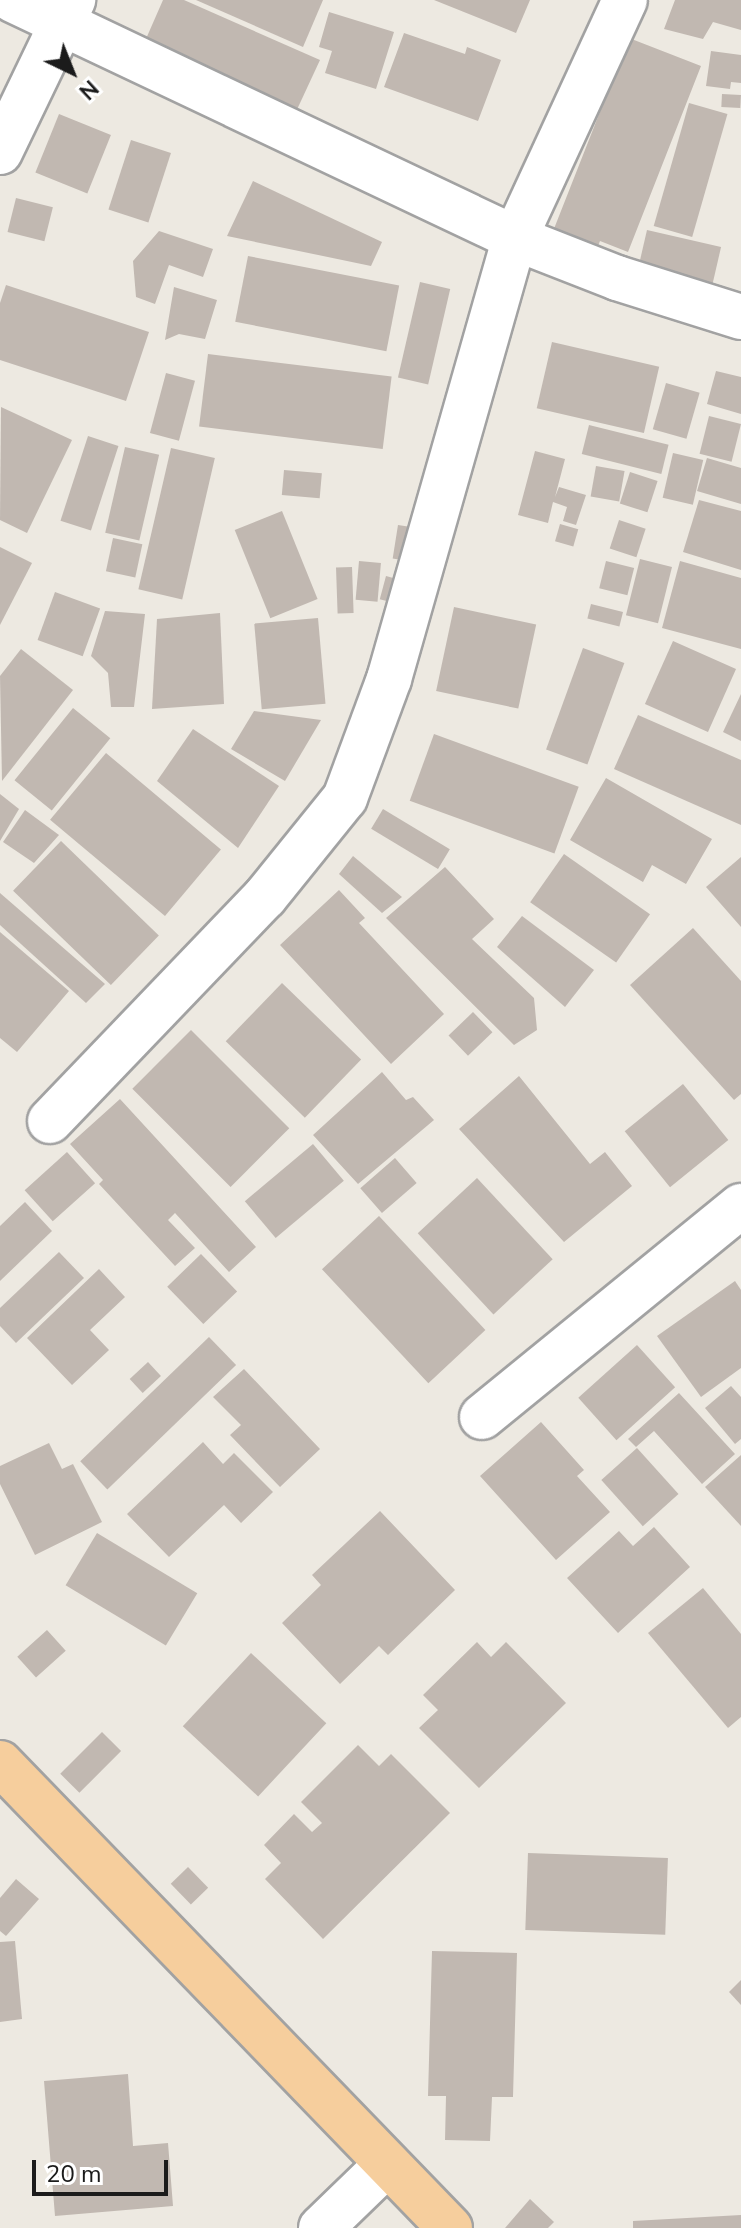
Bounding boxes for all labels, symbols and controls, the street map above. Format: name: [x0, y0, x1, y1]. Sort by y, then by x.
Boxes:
north arrow: [32, 32, 112, 112]
text: N: [72, 73, 105, 106]
scale bar: [36, 2144, 172, 2194]
text: 20 m: [46, 2158, 102, 2190]

